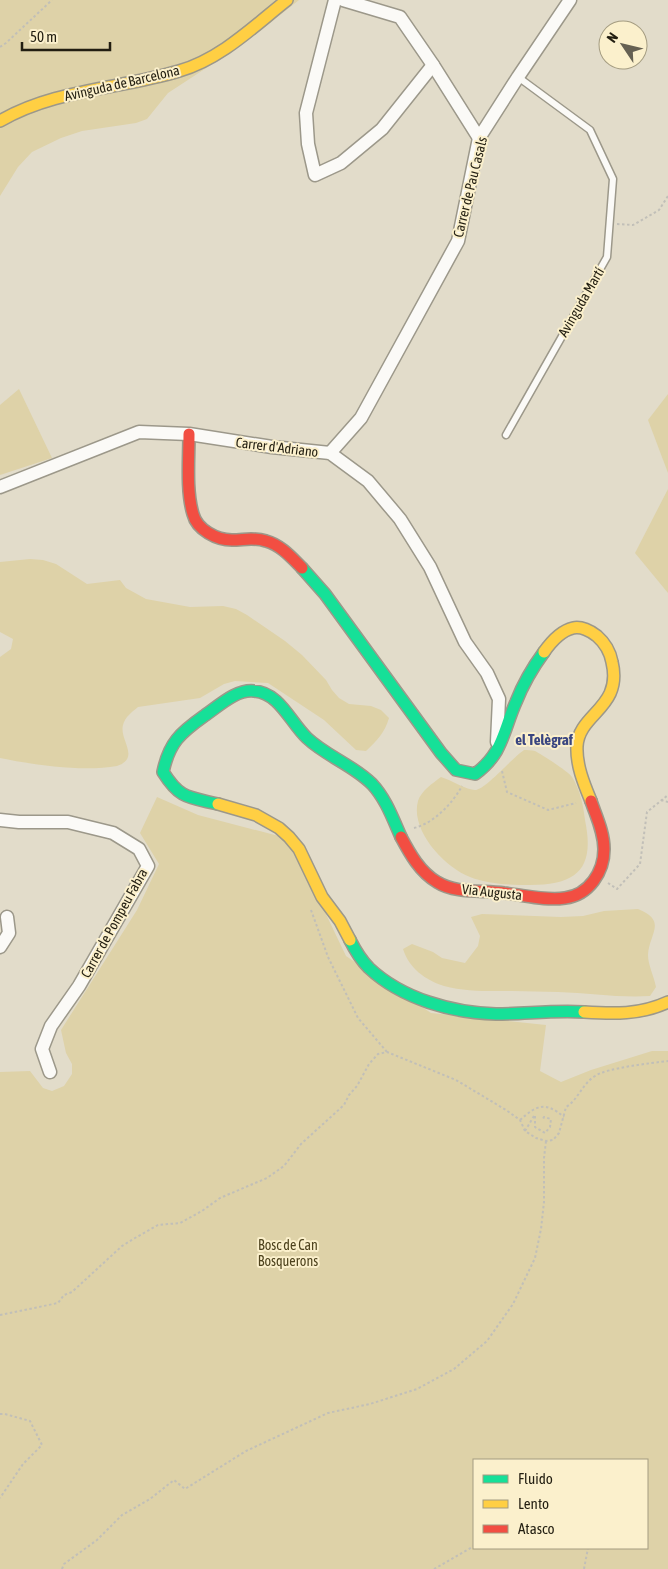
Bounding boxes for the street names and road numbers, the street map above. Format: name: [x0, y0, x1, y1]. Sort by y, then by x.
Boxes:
street label: Avinguda de Barcelona: [63, 62, 181, 104]
street label: Carrer de Pau Casals: [450, 135, 490, 239]
street label: Avinguda Martí: [555, 264, 607, 340]
street label: Carrer d'Adriano: [235, 434, 319, 460]
street label: Carrer de Pompeu Fabra: [77, 866, 151, 980]
street label: Via Augusta: [461, 881, 523, 903]

